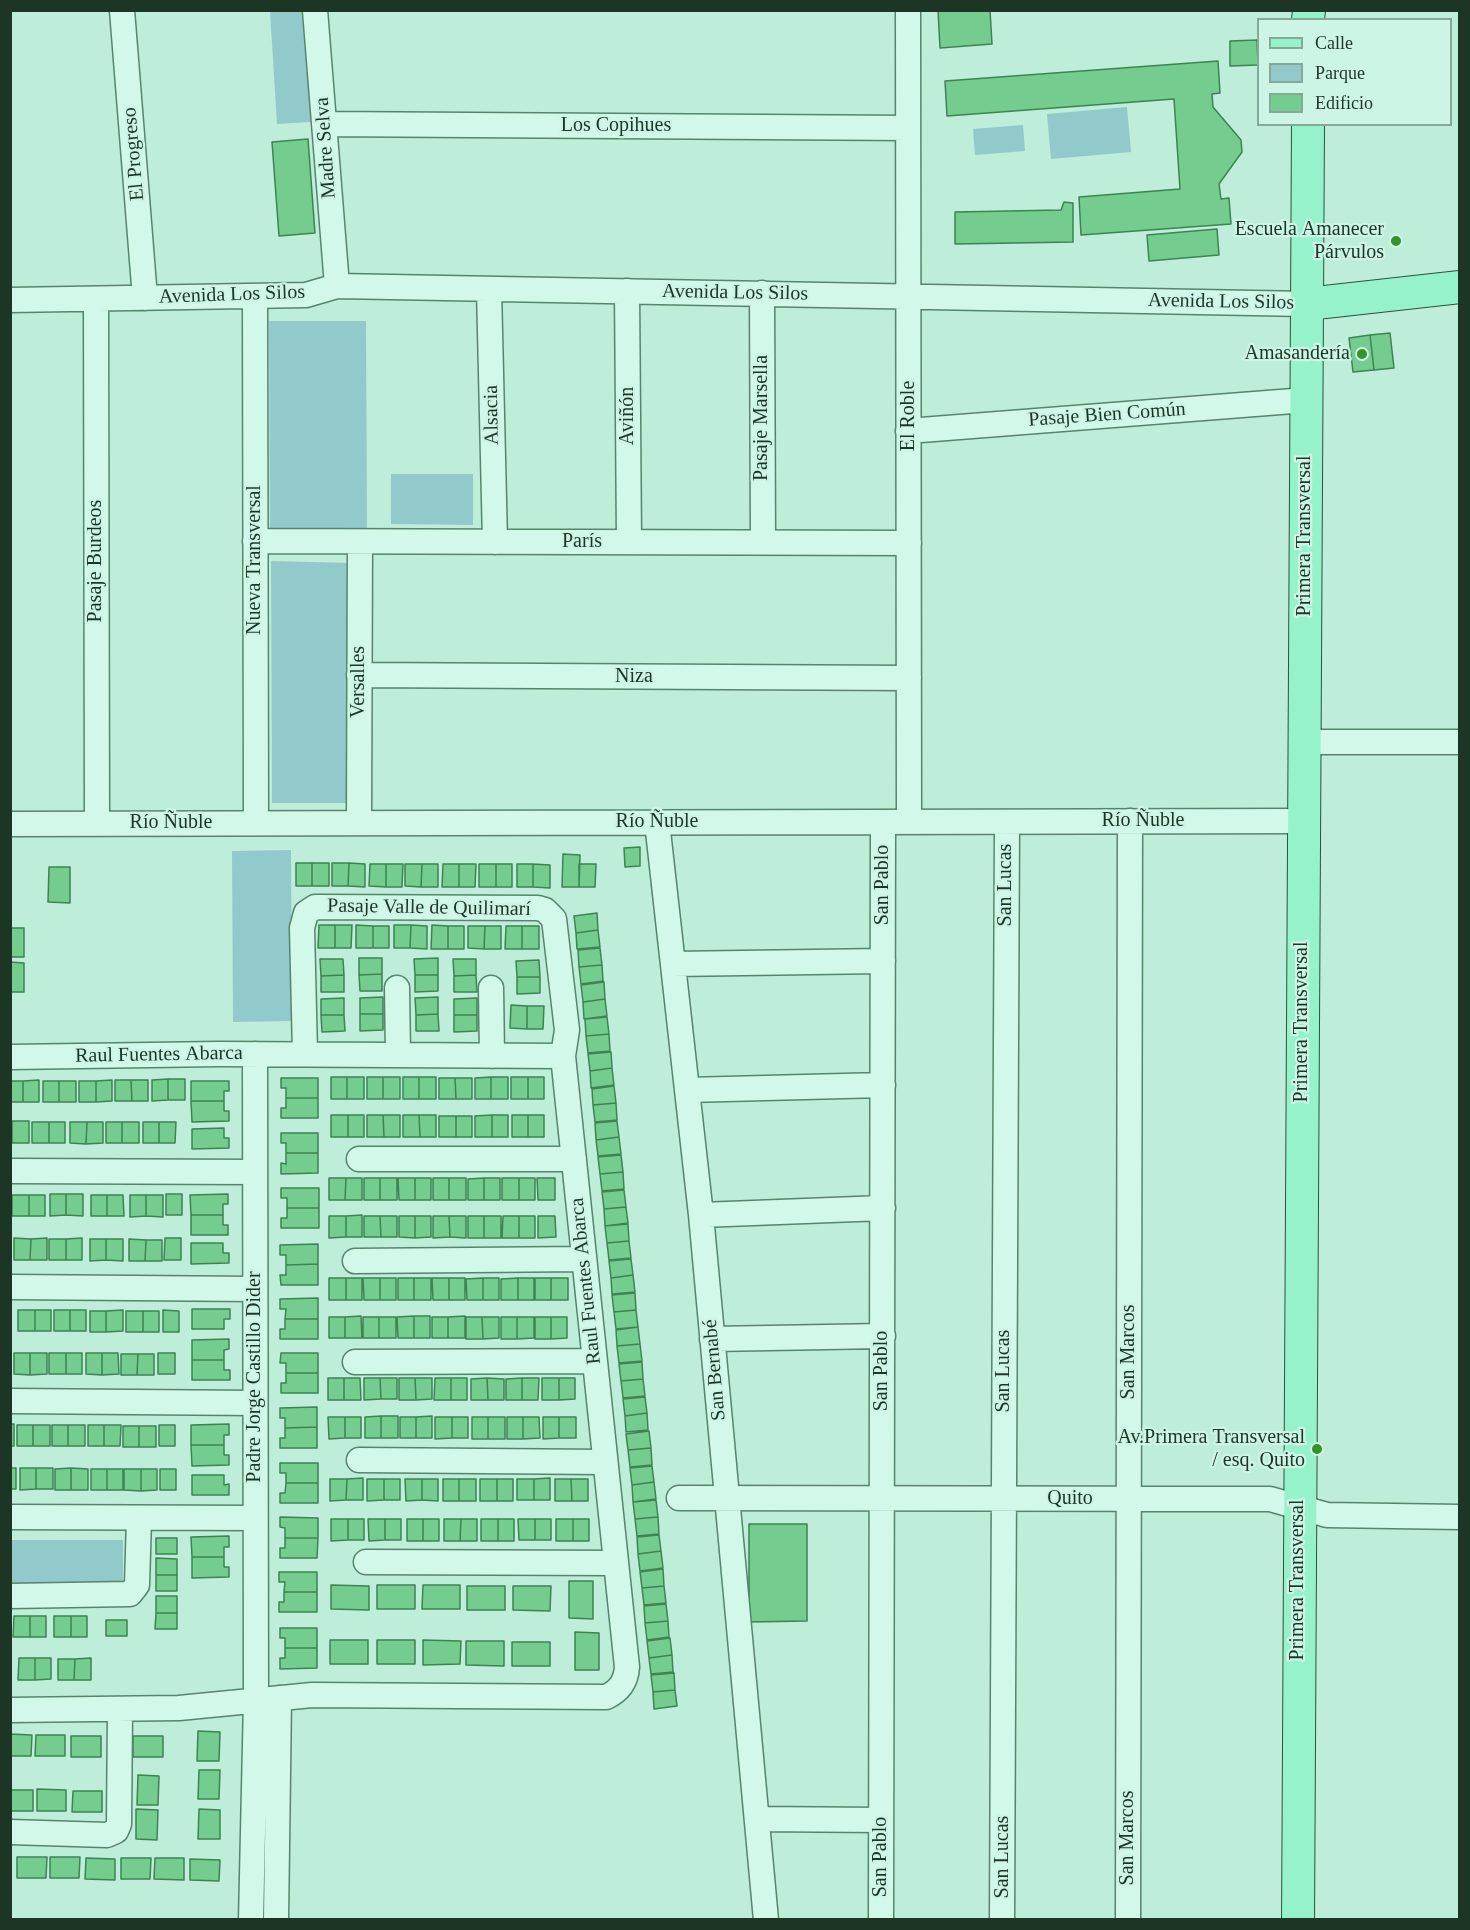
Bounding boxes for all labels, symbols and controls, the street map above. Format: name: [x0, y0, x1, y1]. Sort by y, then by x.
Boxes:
legend: [1257, 18, 1452, 126]
text: Calle: [1315, 33, 1353, 53]
text: Parque: [1315, 63, 1365, 83]
text: Edificio: [1315, 93, 1373, 113]
street label: Madre Selva: [310, 96, 342, 200]
street label: El Progreso: [118, 106, 150, 202]
street label: Los Copihues: [561, 114, 671, 138]
place label: Escuela Amanecer Párvulos: [1235, 218, 1384, 265]
marker: Escuela Amanecer Párvulos: [1389, 234, 1403, 248]
street label: Avenida Los Silos: [158, 280, 306, 310]
street label: Avenida Los Silos: [662, 280, 808, 306]
street label: Avenida Los Silos: [1148, 289, 1294, 315]
place label: Amasandería: [1244, 342, 1350, 366]
marker: Amasandería: [1355, 347, 1369, 361]
street label: Pasaje Marsella: [750, 355, 774, 481]
street label: El Roble: [897, 381, 921, 451]
street label: Alsacia: [479, 385, 505, 445]
street label: Aviñón: [616, 387, 640, 445]
street label: Pasaje Bien Común: [1027, 398, 1187, 432]
street label: Primera Transversal: [1293, 456, 1317, 616]
street label: Nueva Transversal: [243, 485, 267, 635]
street label: Pasaje Burdeos: [84, 500, 108, 622]
street label: París: [562, 530, 602, 554]
street label: Versalles: [347, 646, 371, 718]
street label: Niza: [615, 665, 653, 689]
street label: Río Ñuble: [1102, 809, 1184, 833]
street label: Río Ñuble: [616, 810, 698, 834]
street label: Río Ñuble: [130, 811, 212, 835]
street label: San Lucas: [994, 844, 1018, 926]
street label: San Pablo: [871, 845, 895, 925]
street label: Pasaje Valle de Quilimarí: [327, 894, 531, 922]
street label: Primera Transversal: [1290, 942, 1314, 1102]
street label: Raul Fuentes Abarca: [75, 1042, 243, 1068]
street label: Raul Fuentes Abarca: [565, 1196, 607, 1366]
street label: Padre Jorge Castillo Dider: [243, 1271, 267, 1483]
street label: San Marcos: [1117, 1305, 1141, 1399]
street label: San Bernabé: [699, 1318, 731, 1422]
street label: San Lucas: [992, 1330, 1016, 1412]
street label: San Pablo: [870, 1331, 894, 1411]
place label: Av.Primera Transversal / esq. Quito: [1117, 1426, 1305, 1473]
marker: Av.Primera Transversal / esq. Quito: [1310, 1442, 1324, 1456]
street label: Quito: [1047, 1487, 1093, 1511]
street label: Primera Transversal: [1286, 1500, 1310, 1660]
street label: San Marcos: [1116, 1791, 1140, 1885]
street label: San Lucas: [991, 1816, 1015, 1898]
street label: San Pablo: [869, 1817, 893, 1897]

